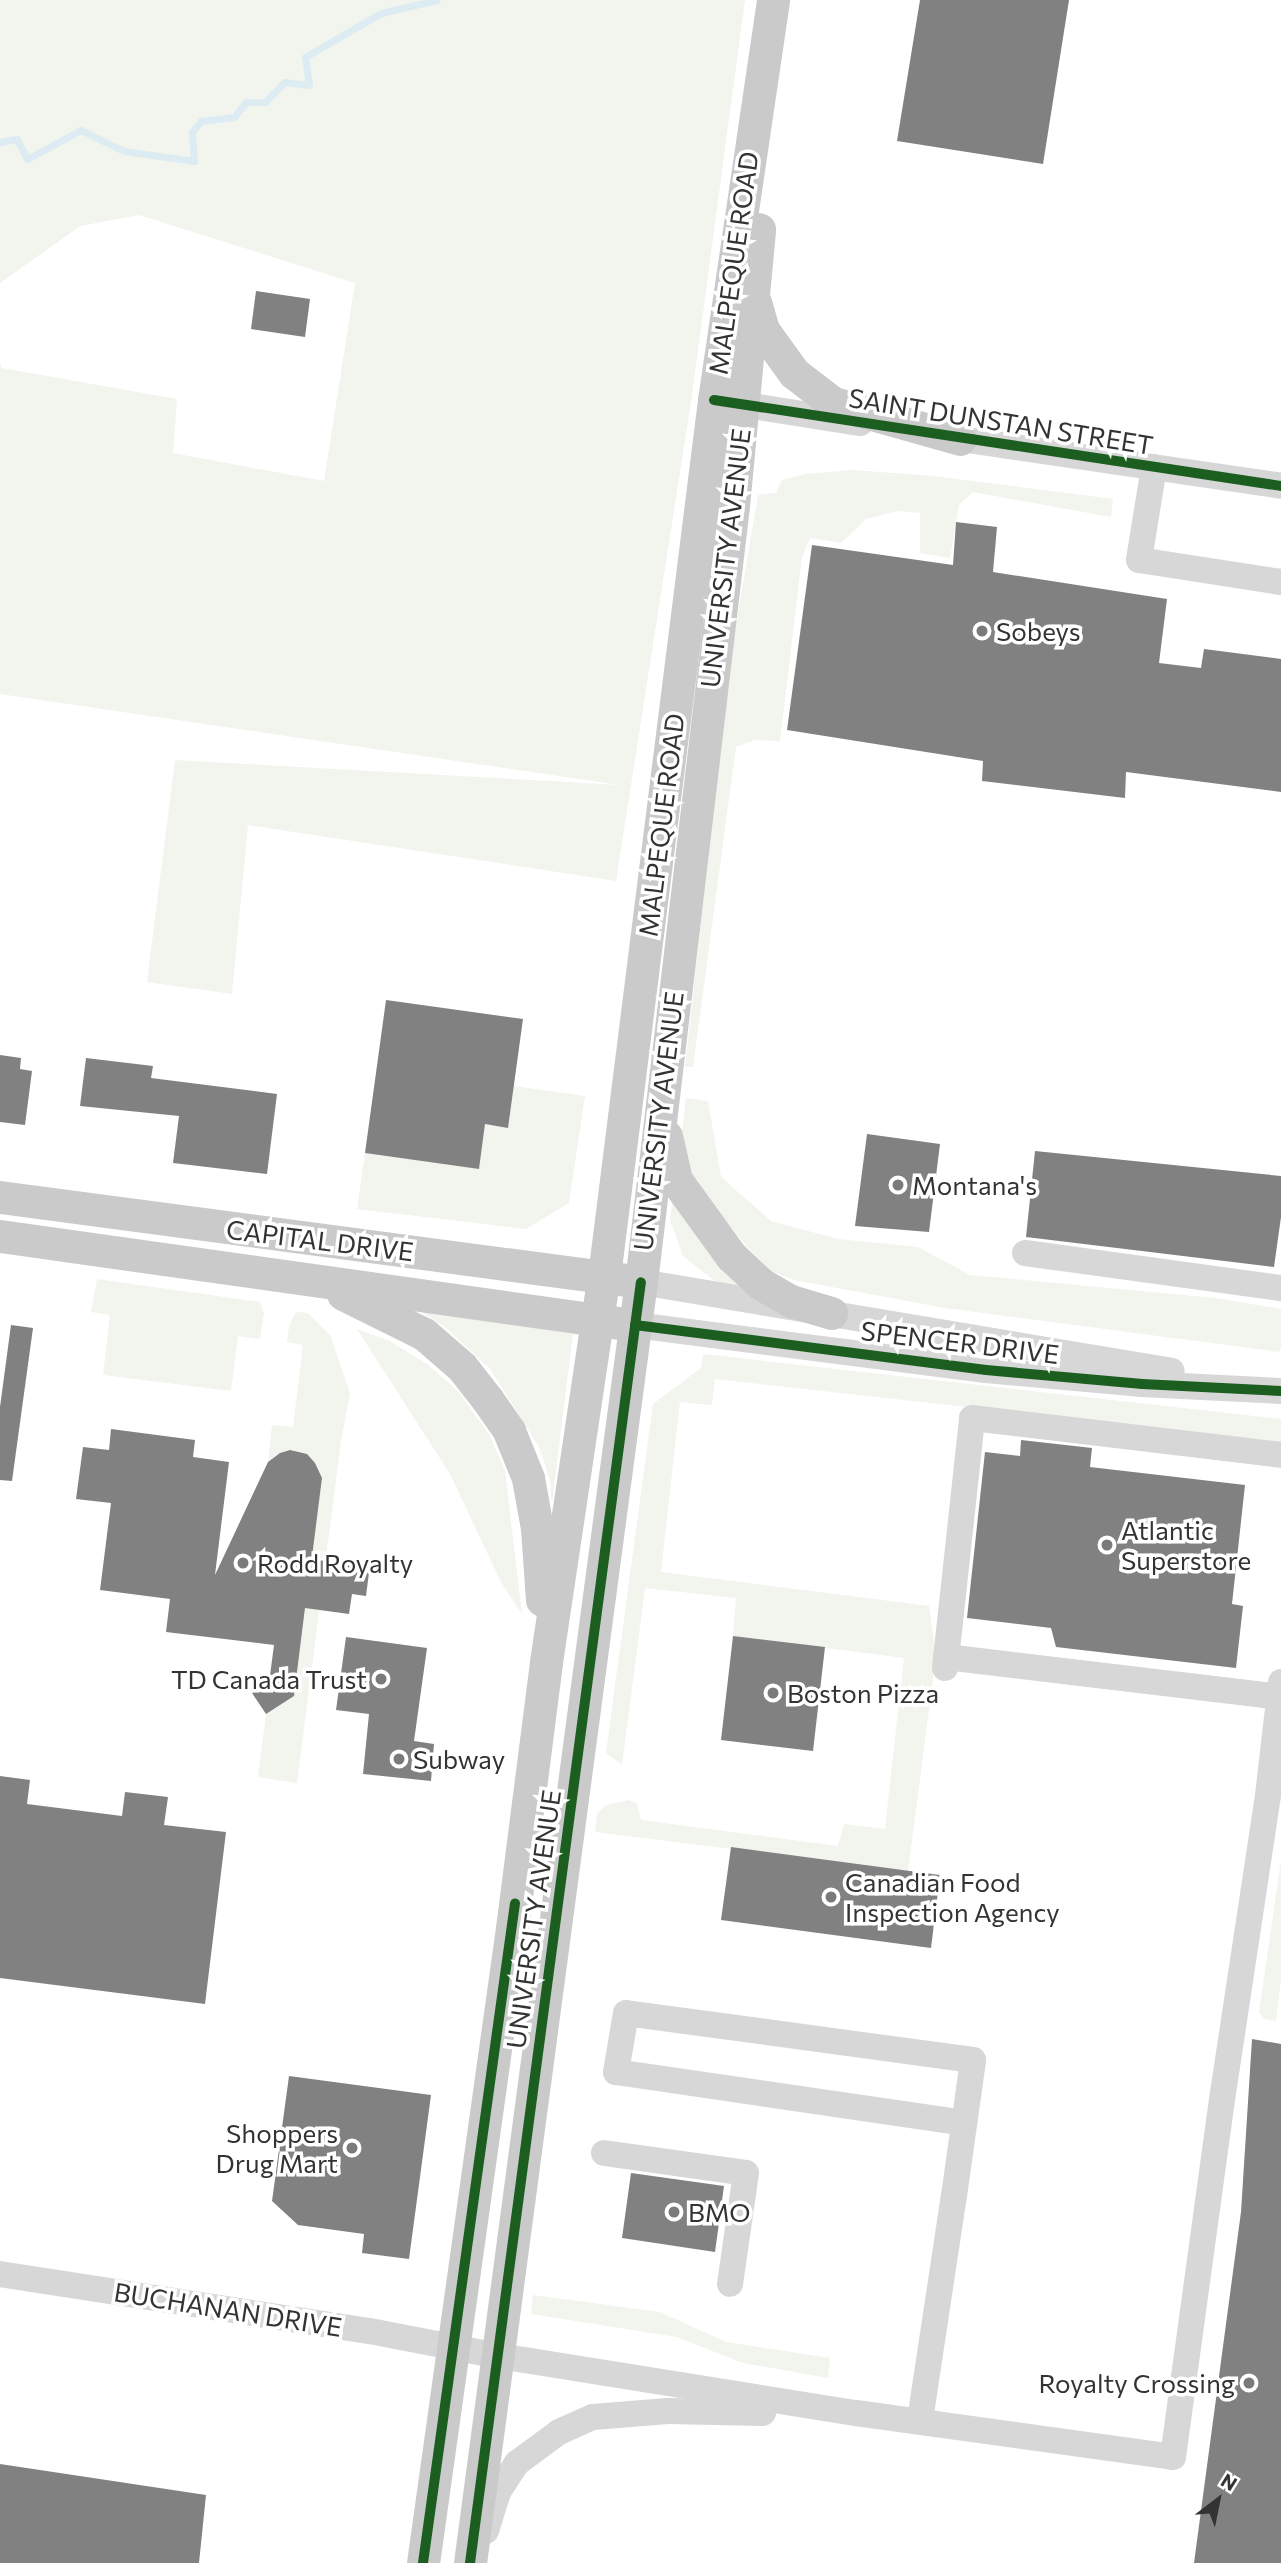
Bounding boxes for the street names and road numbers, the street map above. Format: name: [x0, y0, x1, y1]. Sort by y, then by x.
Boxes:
street label: MALPEQUE ROAD: [702, 150, 764, 376]
street label: SAINT DUNSTAN STREET: [847, 382, 1155, 460]
street label: UNIVERSITY AVENUE: [694, 427, 756, 689]
street label: MALPEQUE ROAD: [632, 712, 690, 938]
street label: UNIVERSITY AVENUE: [627, 990, 689, 1252]
street label: CAPITAL DRIVE: [224, 1213, 416, 1267]
street label: SPENCER DRIVE: [859, 1314, 1061, 1370]
street label: UNIVERSITY AVENUE: [499, 1788, 567, 2050]
street label: BUCHANAN DRIVE: [112, 2276, 344, 2342]

